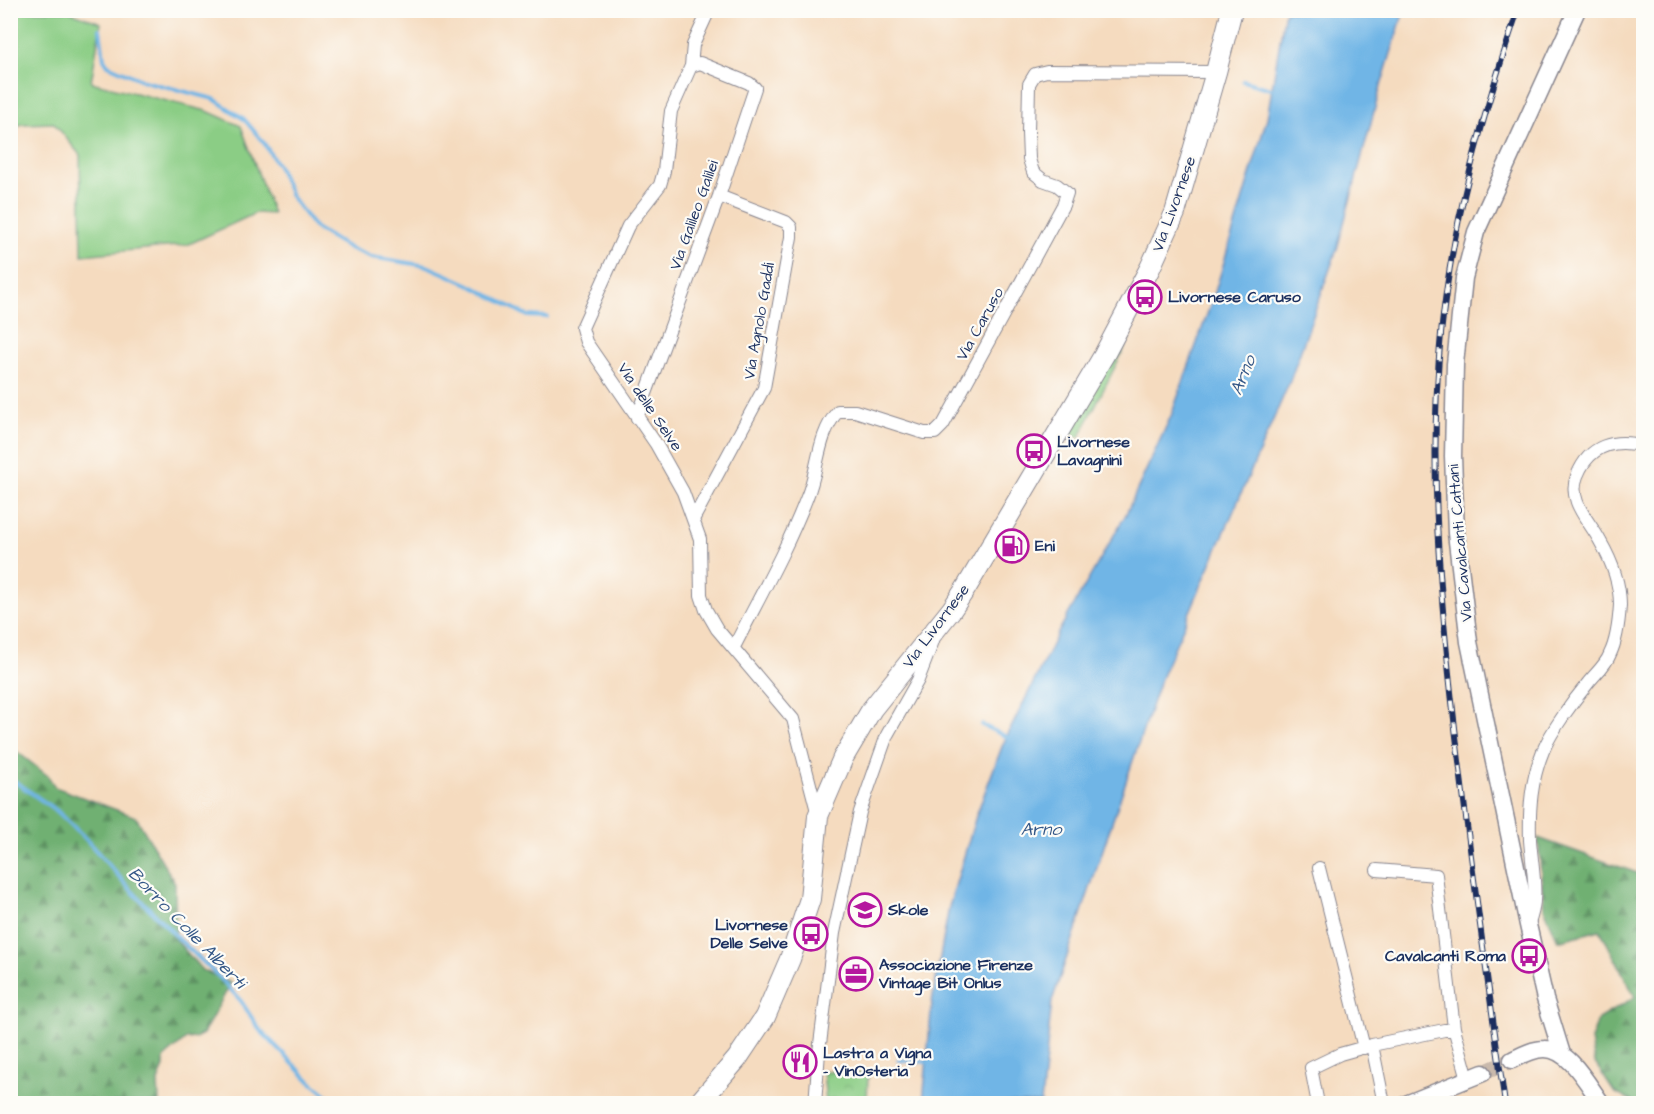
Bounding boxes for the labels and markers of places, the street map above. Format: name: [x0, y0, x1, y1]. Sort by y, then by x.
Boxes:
bus stop icon: Livornese Caruso: [1127, 279, 1163, 315]
place label: Livornese Caruso: [1168, 286, 1302, 308]
place label: Livornese Lavagnini: [1057, 431, 1130, 473]
bus stop icon: Livornese Lavagnini: [1016, 433, 1052, 469]
fuel station icon: Eni: [994, 528, 1030, 564]
place label: Eni: [1035, 535, 1055, 557]
school or university icon: Skole: [847, 892, 883, 928]
place label: Skole: [887, 899, 929, 921]
place label: Livornese Delle Selve: [710, 914, 788, 954]
bus stop icon: Livornese Delle Selve: [793, 916, 829, 952]
bus stop icon: Cavalcanti Roma: [1511, 938, 1547, 974]
place label: Cavalcanti Roma: [1385, 945, 1507, 967]
place label: Associazione Firenze Vintage Bit Onlus: [878, 954, 1033, 996]
office icon: Associazione Firenze Vintage Bit Onlus: [838, 956, 874, 992]
place label: Lastra a Vigna - VinOsteria: [823, 1042, 932, 1082]
restaurant icon: Lastra a Vigna - VinOsteria: [782, 1044, 818, 1080]

